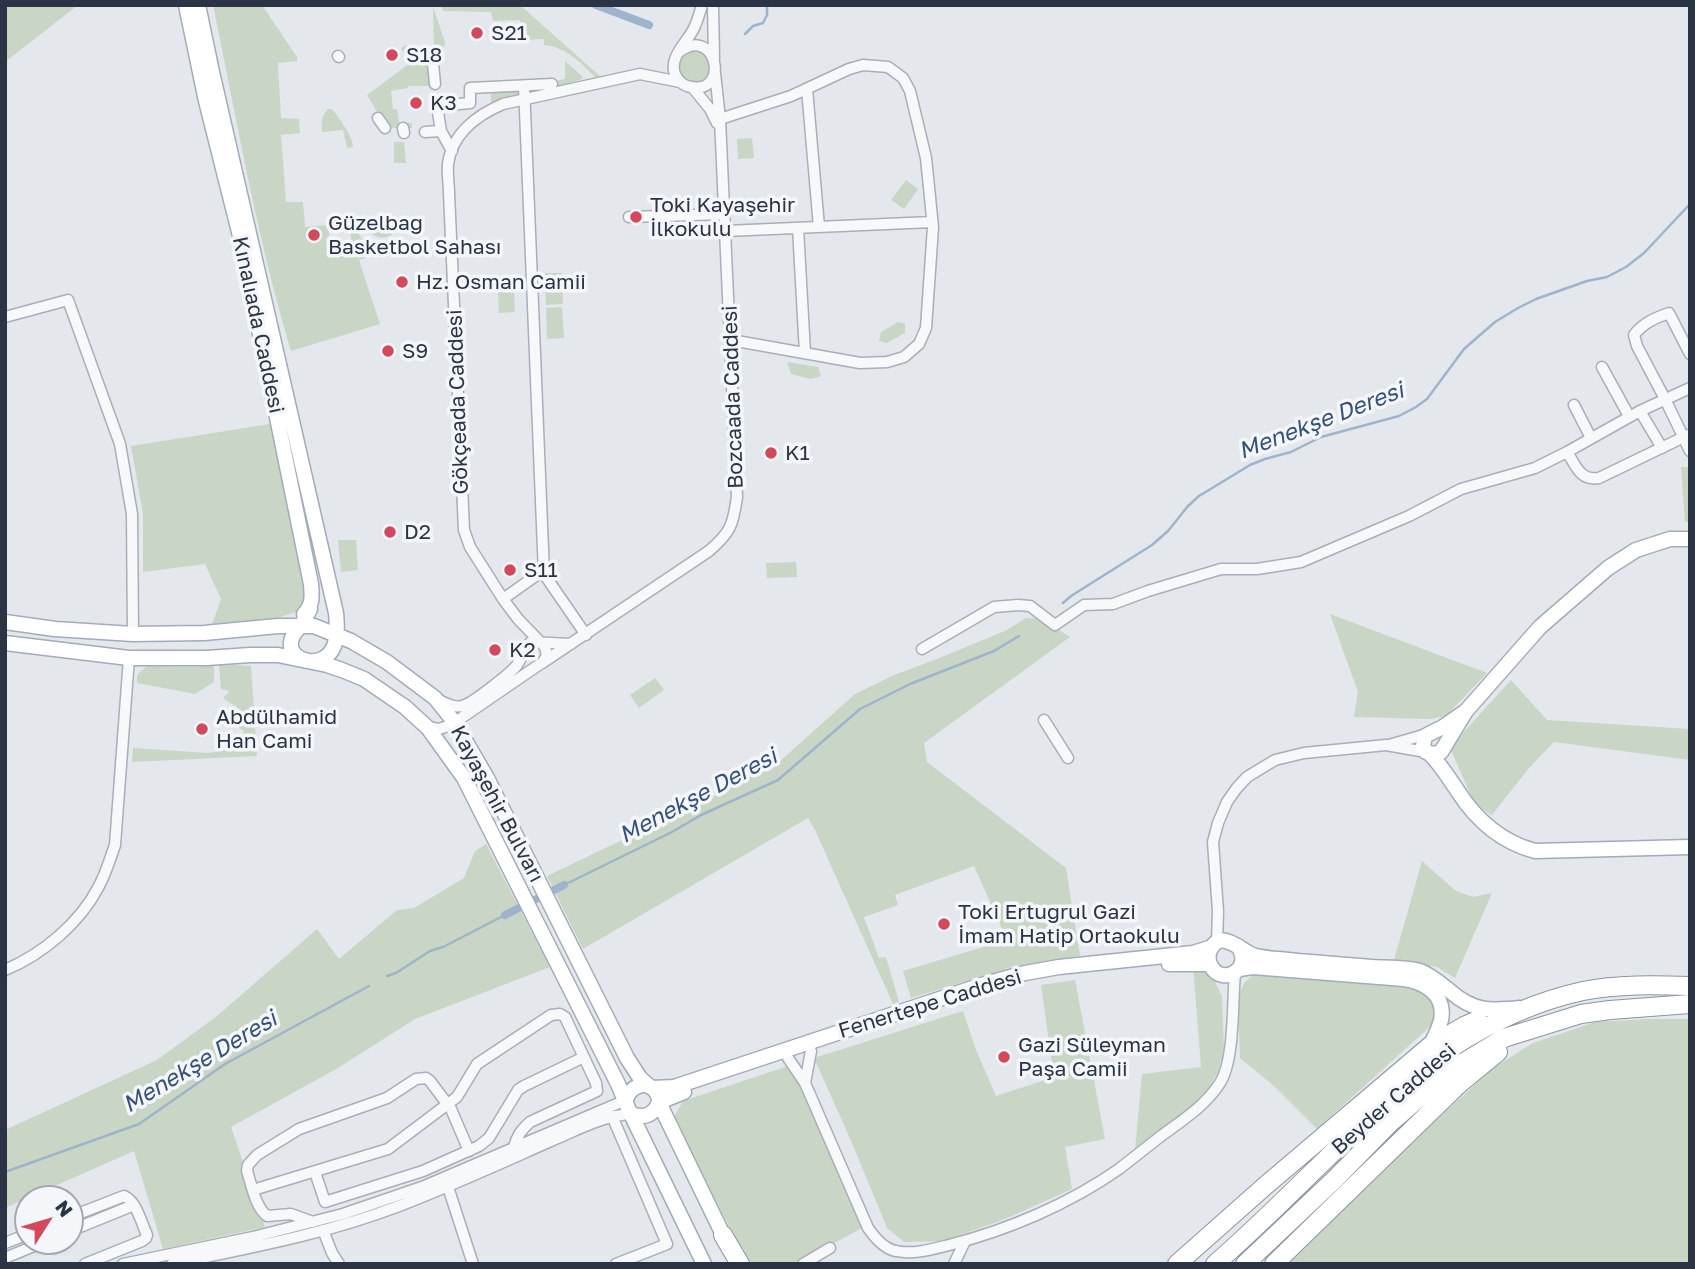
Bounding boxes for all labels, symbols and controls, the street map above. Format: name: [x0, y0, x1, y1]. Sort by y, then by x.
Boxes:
place label: S21: [491, 20, 527, 46]
marker: S21: [469, 25, 485, 41]
place label: S18: [406, 42, 442, 68]
marker: S18: [384, 47, 400, 63]
place label: K3: [430, 90, 457, 116]
marker: K3: [408, 95, 424, 111]
place label: Toki Kayaşehir İlkokulu: [650, 192, 795, 242]
marker: Toki Kayaşehir İlkokulu: [628, 209, 644, 225]
place label: Güzelbağ Basketbol Sahası: [328, 210, 501, 260]
marker: Güzelbağ Basketbol Sahası: [306, 227, 322, 243]
street label: Kınalıada Caddesi: [227, 234, 289, 416]
place label: Hz. Osman Camii: [416, 269, 586, 295]
marker: Hz. Osman Camii: [394, 274, 410, 290]
street label: Bozcaada Caddesi: [717, 305, 749, 489]
street label: Gökçeada Caddesi: [442, 309, 474, 495]
place label: S9: [402, 338, 428, 364]
marker: S9: [380, 343, 396, 359]
water label: Menekşe Deresi: [1234, 377, 1408, 465]
place label: K1: [785, 440, 810, 466]
marker: K1: [763, 445, 779, 461]
place label: D2: [404, 519, 431, 545]
marker: D2: [382, 524, 398, 540]
place label: S11: [524, 557, 558, 583]
marker: S11: [502, 562, 518, 578]
place label: K2: [509, 637, 536, 663]
marker: K2: [487, 642, 503, 658]
place label: Abdülhamid Han Cami: [216, 704, 337, 754]
marker: Abdülhamid Han Cami: [194, 721, 210, 737]
street label: Kayaşehir Bulvarı: [445, 721, 549, 887]
water label: Menekşe Deresi: [614, 743, 782, 849]
place label: Toki Ertuğrul Gazi İmam Hatip Ortaokulu: [958, 899, 1180, 949]
marker: Toki Ertuğrul Gazi İmam Hatip Ortaokulu: [936, 916, 952, 932]
street label: Fenertepe Caddesi: [835, 964, 1025, 1044]
water label: Menekşe Deresi: [118, 1005, 282, 1119]
place label: Gazi Süleyman Paşa Camii: [1018, 1032, 1166, 1082]
street label: Beyder Caddesi: [1327, 1038, 1461, 1160]
marker: Gazi Süleyman Paşa Camii: [996, 1049, 1012, 1065]
north arrow: [14, 1185, 84, 1255]
text: N: [51, 1196, 78, 1221]

